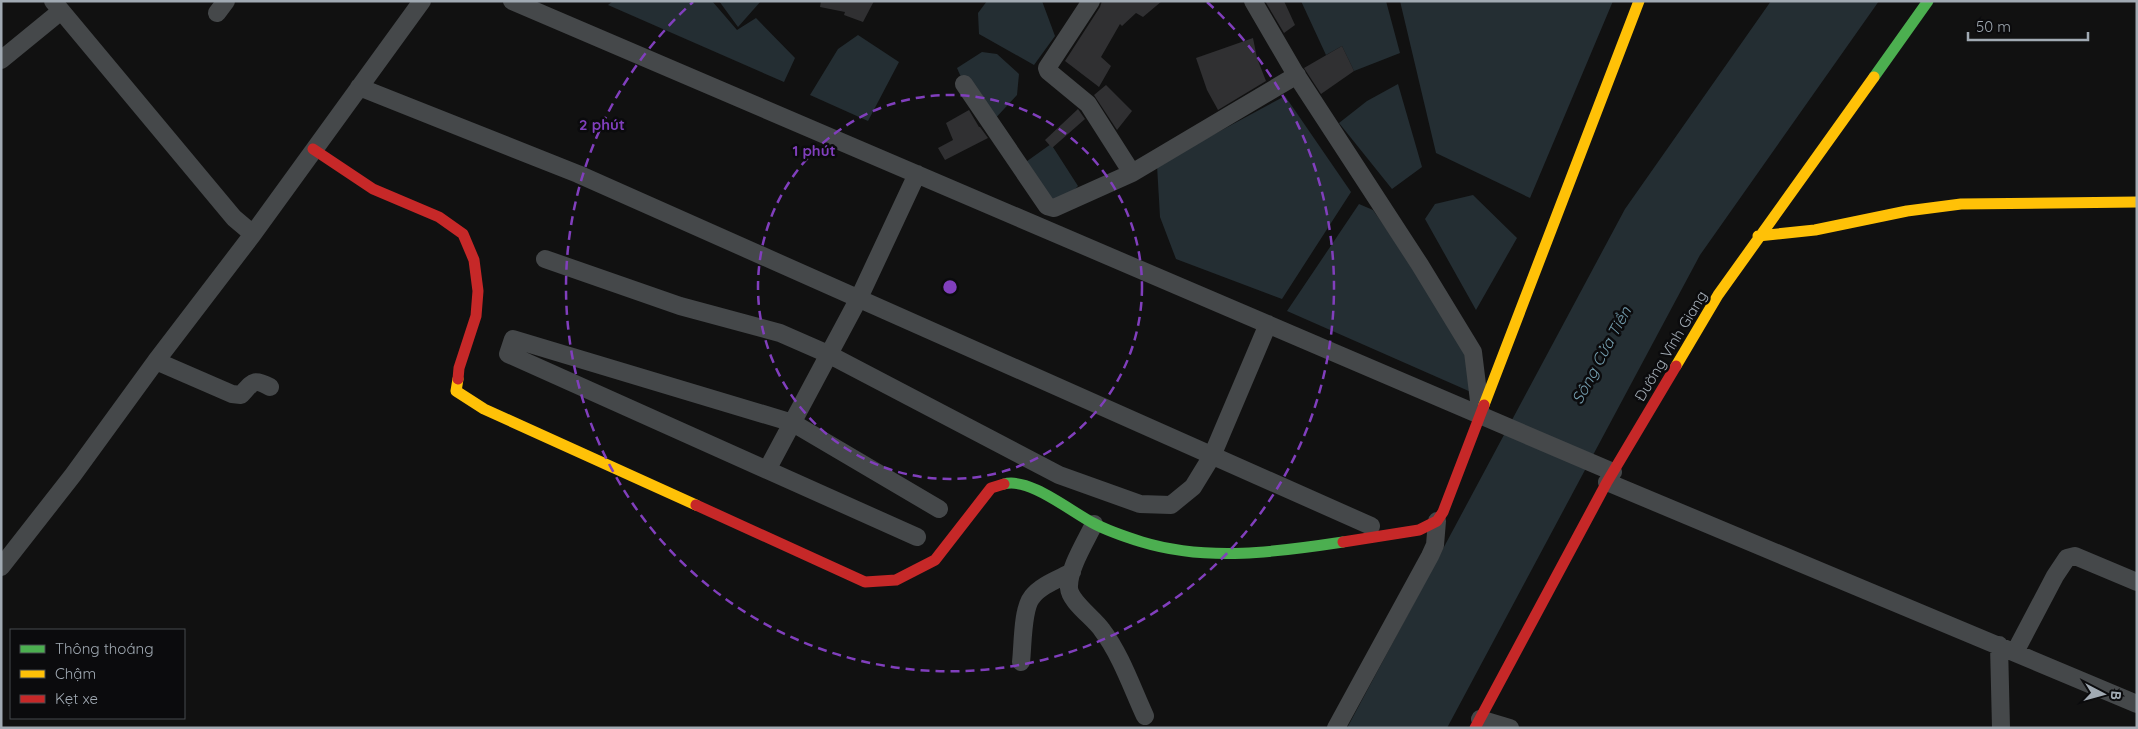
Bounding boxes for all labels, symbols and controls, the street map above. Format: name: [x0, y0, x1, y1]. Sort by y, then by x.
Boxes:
scale bar: [1968, 10, 2088, 42]
text: 50 m: [1976, 17, 2011, 36]
text: 2 phút: [579, 115, 625, 134]
text: 1 phút: [792, 141, 836, 160]
centre of rings: [941, 278, 959, 296]
street label: Đường Vĩnh Giang: [1630, 287, 1711, 405]
water label: Sông Cửa Tiền: [1567, 302, 1635, 407]
legend: [10, 629, 185, 719]
text: Thông thoáng: [55, 639, 154, 658]
text: Chậm: [55, 664, 96, 683]
north arrow: [2078, 669, 2128, 719]
text: Kẹt xe: [55, 689, 98, 708]
text: B: [2106, 690, 2125, 701]

